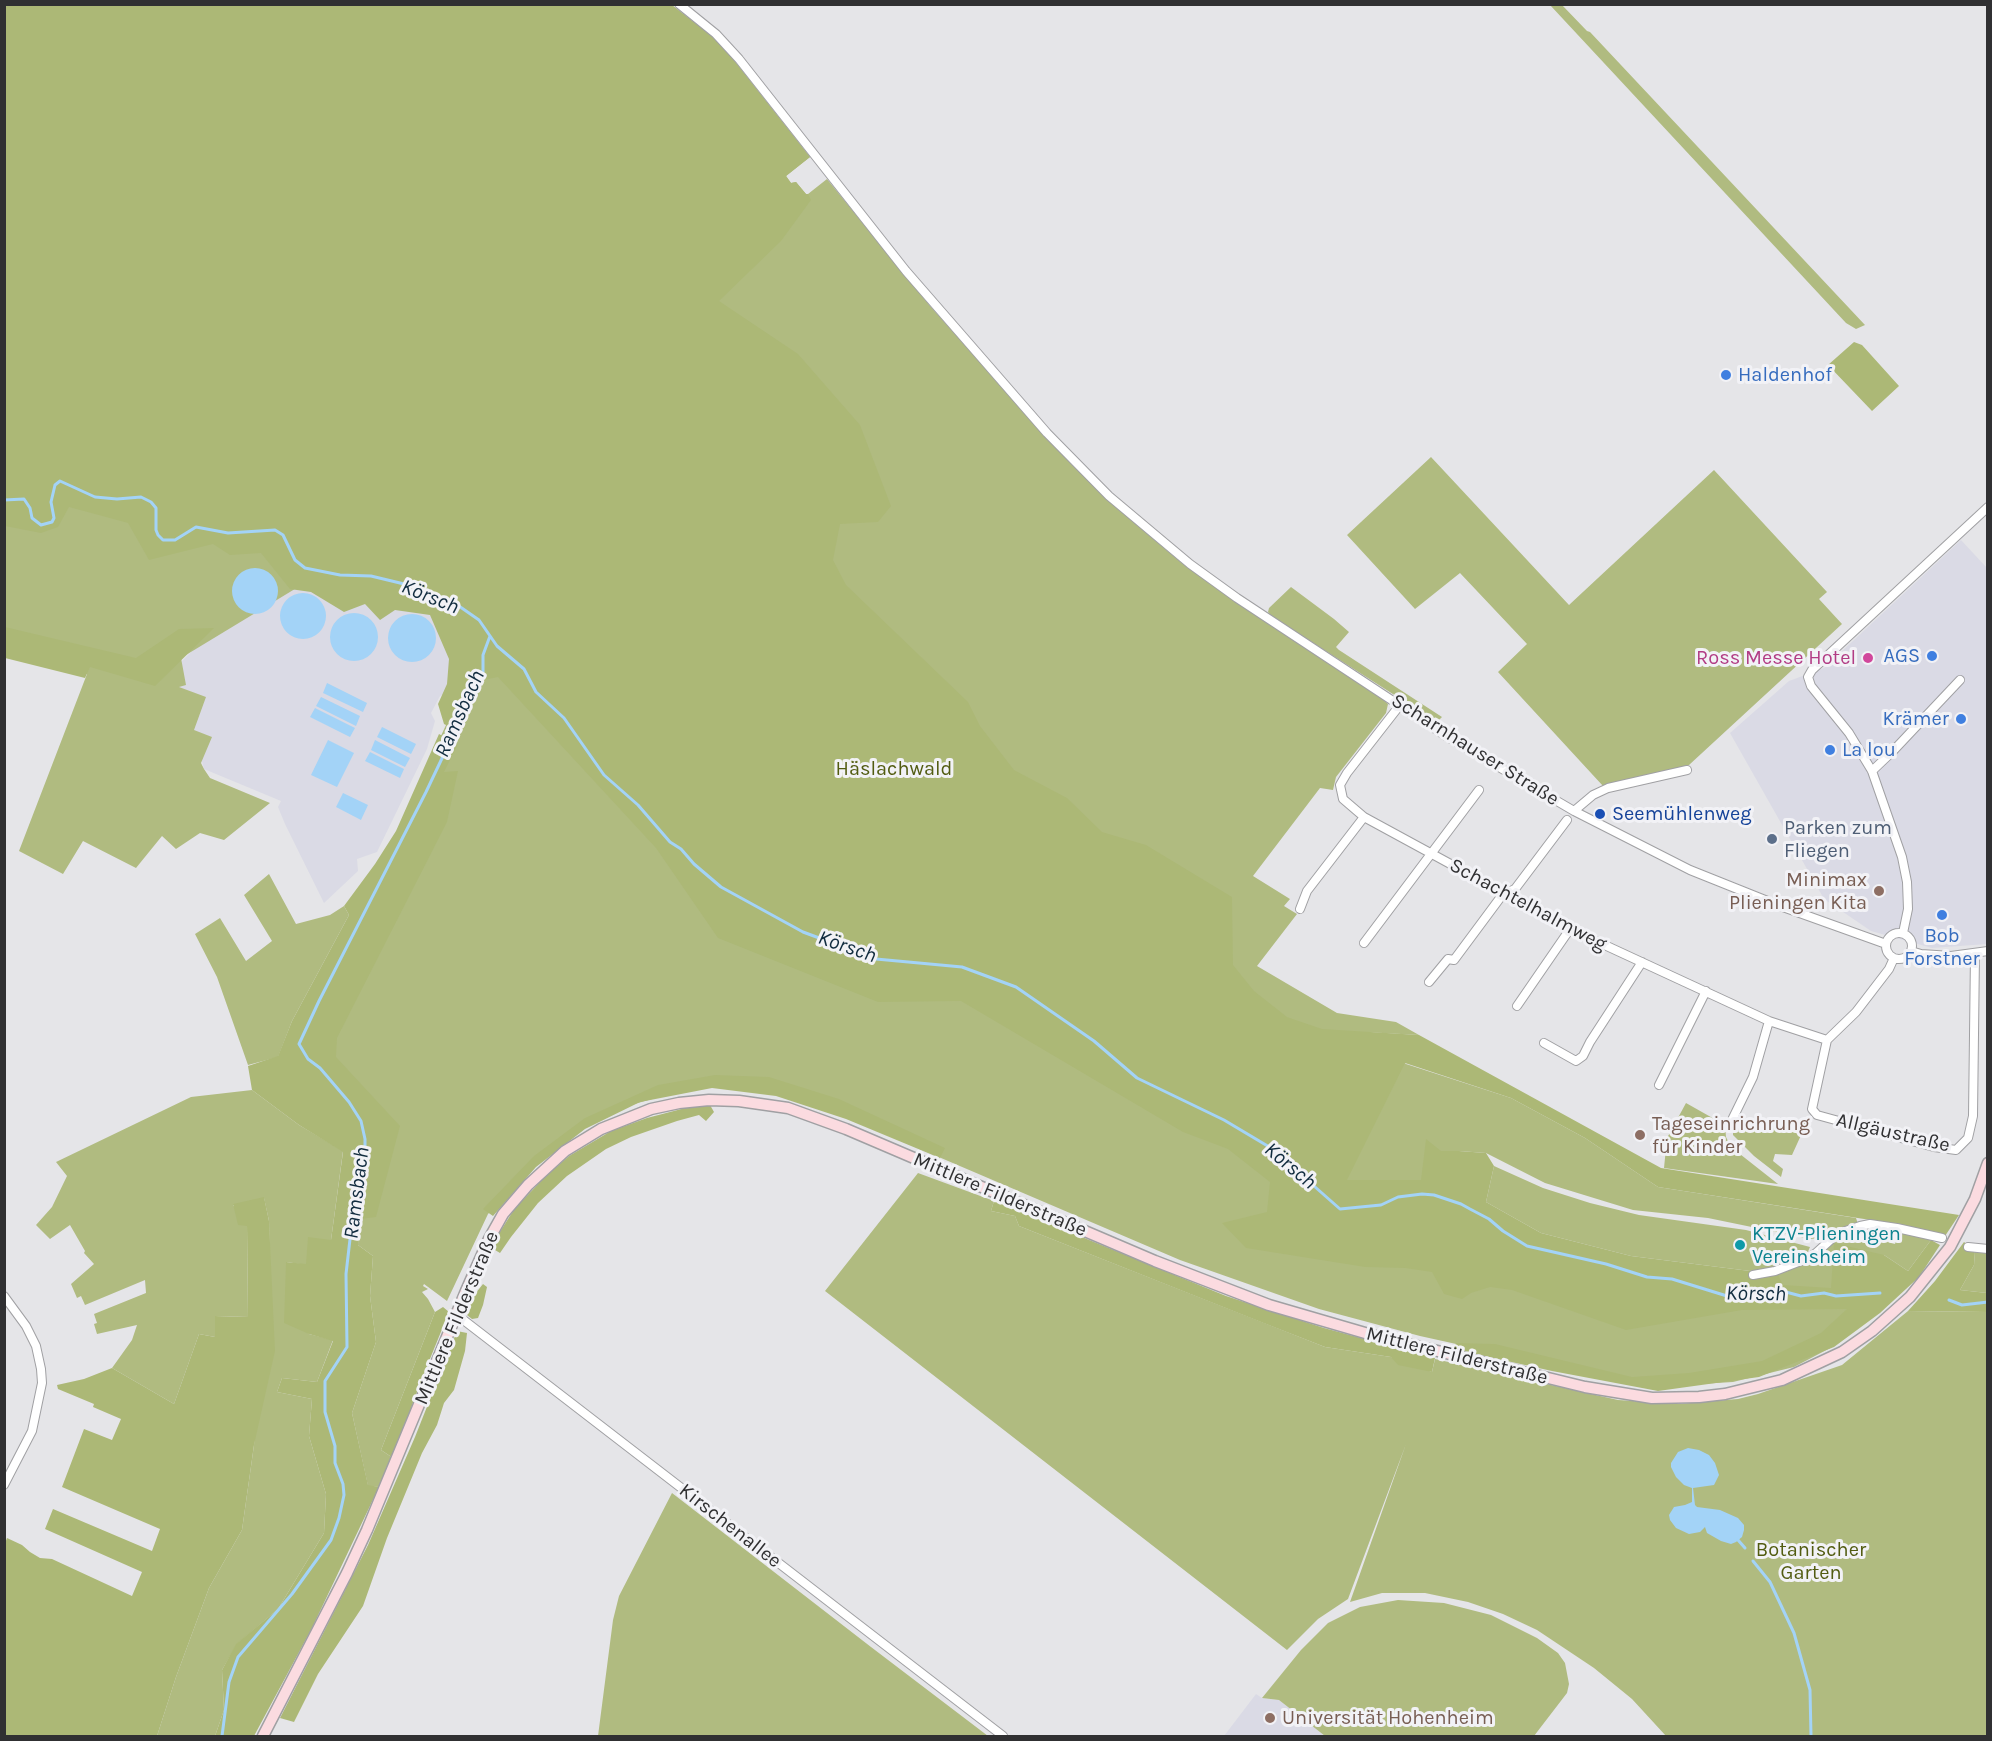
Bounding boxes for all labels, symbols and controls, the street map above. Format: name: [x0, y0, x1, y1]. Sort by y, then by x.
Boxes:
place label: Haldenhof: [1738, 363, 1832, 387]
marker: Haldenhof: [1719, 368, 1733, 382]
water label: Körsch: [397, 574, 463, 620]
place label: AGS: [1884, 644, 1920, 668]
place label: Ross Messe Hotel: [1696, 646, 1856, 670]
marker: AGS: [1925, 649, 1939, 663]
marker: Ross Messe Hotel: [1861, 651, 1875, 665]
water label: Ramsbach: [430, 667, 490, 761]
street label: Scharnhauser Straße: [1387, 689, 1563, 811]
place label: Krämer: [1882, 707, 1949, 731]
marker: Krämer: [1954, 712, 1968, 726]
place label: La lou: [1842, 738, 1896, 762]
marker: La lou: [1823, 743, 1837, 757]
park label: Häslachwald: [836, 757, 952, 781]
place label: Seemühlenweg: [1612, 802, 1752, 826]
marker: Seemühlenweg: [1593, 807, 1607, 821]
place label: Parken zum Fliegen: [1784, 816, 1892, 863]
marker: Parken zum Fliegen: [1765, 832, 1779, 846]
street label: Schachtelhalmweg: [1445, 853, 1611, 957]
place label: Minimax Plieningen Kita: [1729, 868, 1867, 915]
marker: Minimax Plieningen Kita: [1872, 884, 1886, 898]
marker: Bob Forstner: [1935, 908, 1949, 922]
place label: Bob Forstner: [1904, 924, 1980, 971]
water label: Körsch: [814, 925, 880, 969]
street label: Allgäustraße: [1834, 1108, 1952, 1158]
place label: Tageseinrichrung für Kinder: [1652, 1112, 1810, 1159]
marker: Tageseinrichrung für Kinder: [1633, 1128, 1647, 1142]
water label: Körsch: [1259, 1137, 1321, 1195]
water label: Ramsbach: [339, 1146, 375, 1240]
street label: Mittlere Filderstraße: [910, 1148, 1090, 1242]
place label: KTZV-Plieningen Vereinsheim: [1752, 1222, 1901, 1269]
street label: Mittlere Filderstraße: [410, 1228, 504, 1408]
marker: KTZV-Plieningen Vereinsheim: [1733, 1238, 1747, 1252]
water label: Körsch: [1726, 1281, 1786, 1307]
street label: Mittlere Filderstraße: [1364, 1322, 1550, 1390]
street label: Kirschenallee: [674, 1479, 786, 1573]
park label: Botanischer Garten: [1756, 1538, 1866, 1585]
place label: Universität Hohenheim: [1282, 1706, 1494, 1730]
marker: Universität Hohenheim: [1263, 1711, 1277, 1725]

